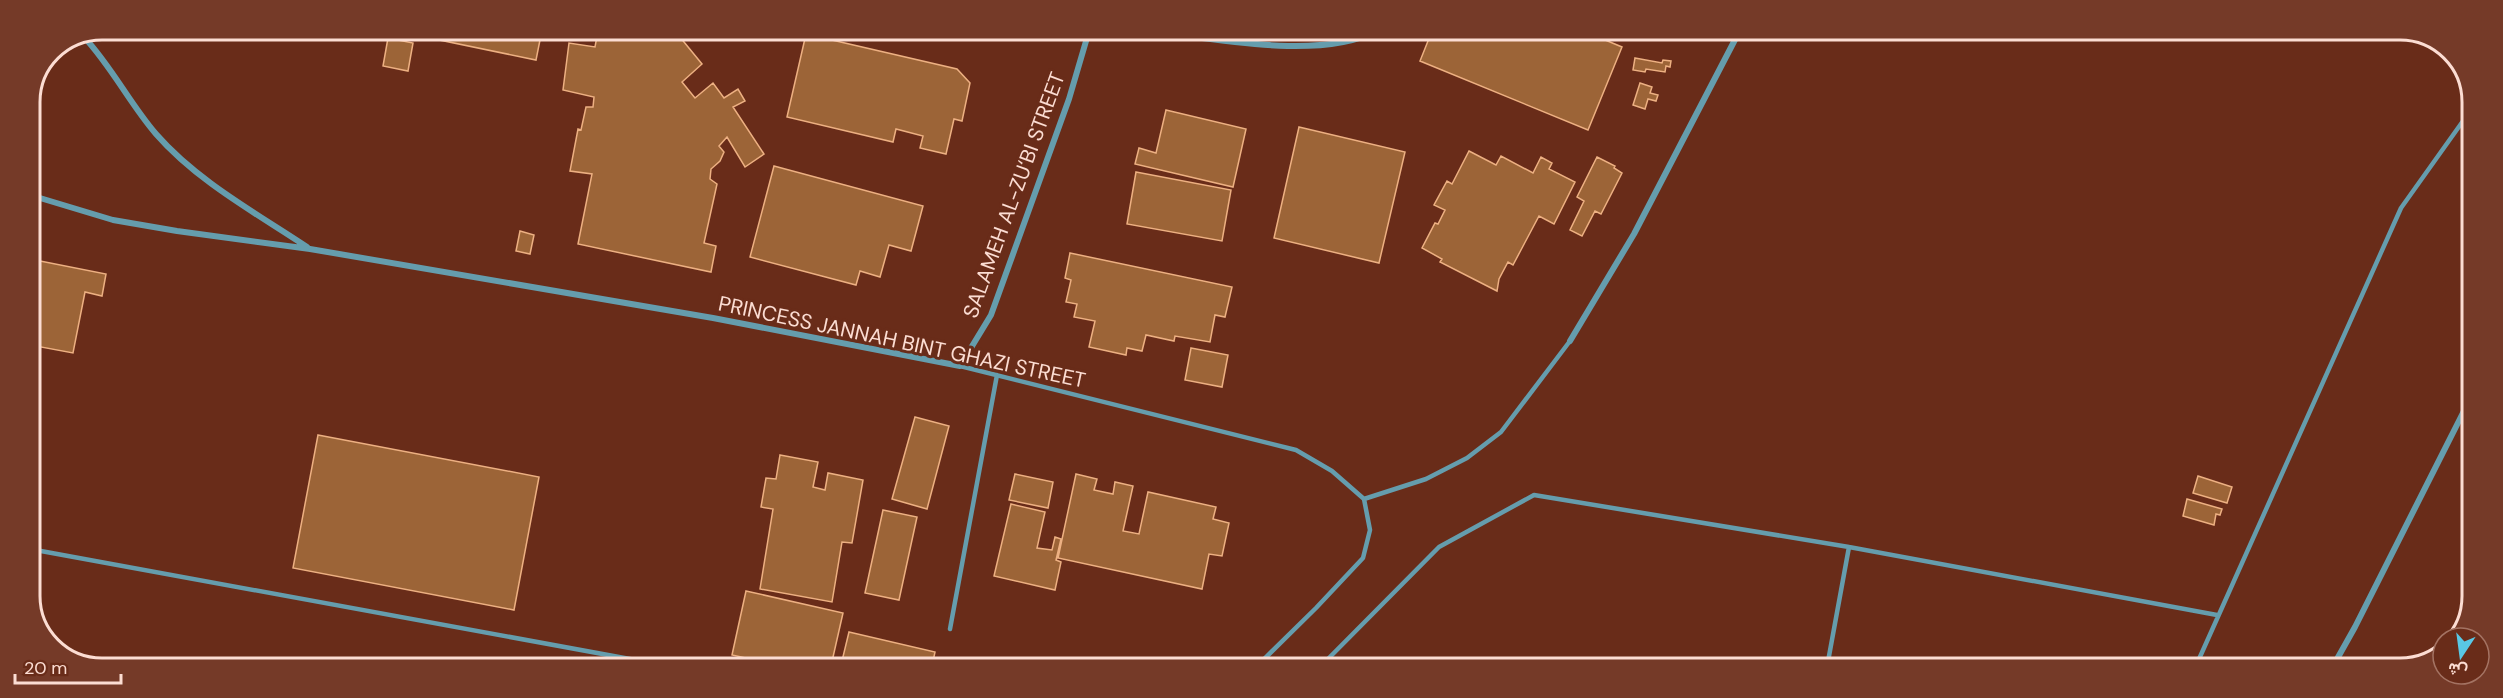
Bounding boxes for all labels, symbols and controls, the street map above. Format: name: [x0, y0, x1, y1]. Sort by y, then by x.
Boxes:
street label: SALAMEH AL-ZU‘BI STREET: [956, 68, 1072, 322]
street label: PRINCESS JANNAH BINT GHAZI STREET: [716, 289, 1088, 395]
north arrow: [2431, 626, 2491, 686]
scale bar: [15, 647, 122, 685]
text: 20 m: [24, 656, 67, 680]
text: ش: [2446, 658, 2469, 683]

